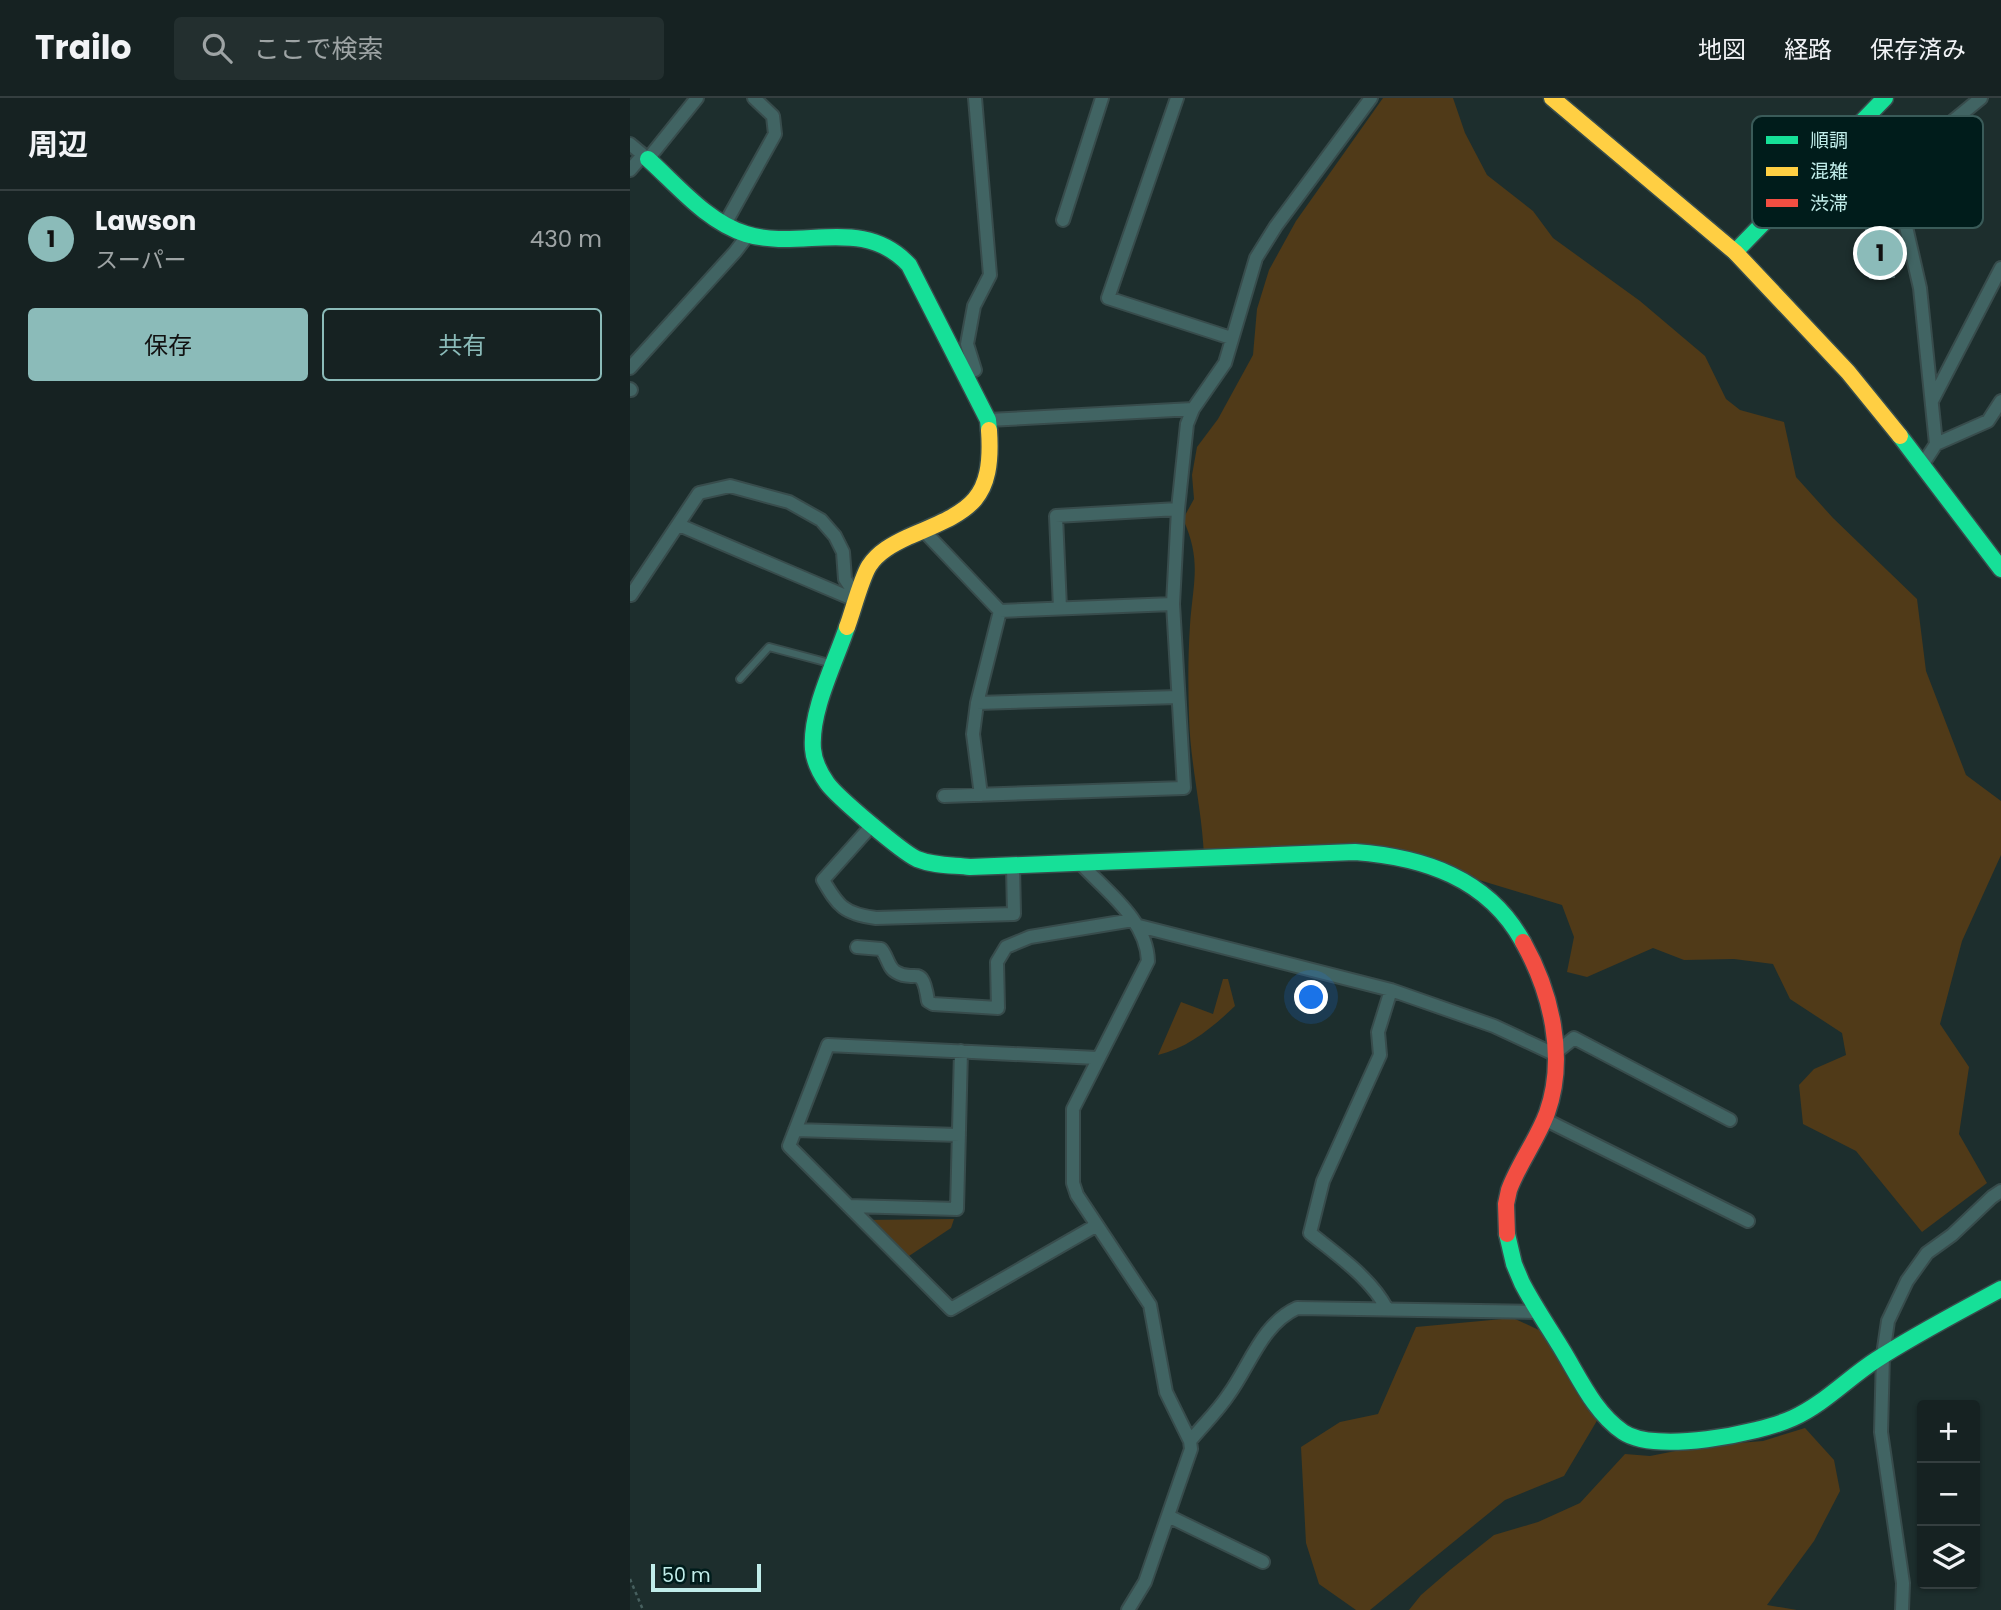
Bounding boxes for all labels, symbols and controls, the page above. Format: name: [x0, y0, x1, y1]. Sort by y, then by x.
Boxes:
search box: [174, 17, 664, 80]
text: Trailo: [35, 24, 132, 71]
icon: search: [198, 29, 236, 67]
text: ここで検索: [254, 31, 384, 67]
text: 地図: [1698, 33, 1746, 66]
text: 経路: [1784, 33, 1832, 66]
text: 保存済み: [1870, 33, 1966, 66]
legend: [1752, 116, 1983, 228]
text: 周辺: [28, 123, 88, 166]
text: 順調: [1810, 127, 1848, 154]
text: 混雑: [1810, 158, 1848, 185]
text: 渋滞: [1810, 190, 1848, 217]
text: Lawson: [95, 203, 196, 239]
text: 1: [47, 223, 55, 255]
text: 430 m: [530, 223, 602, 255]
pin: 1: [1857, 227, 1903, 279]
text: スーパー: [95, 244, 187, 276]
button: 保存: [28, 308, 308, 381]
button: 共有: [322, 308, 602, 381]
your location: [1294, 980, 1328, 1014]
map controls: [1917, 1400, 1980, 1589]
button: +: [1917, 1400, 1980, 1463]
button: −: [1917, 1463, 1980, 1526]
button: layers: [1917, 1526, 1980, 1589]
scale bar: [651, 1561, 761, 1593]
text: 50 m: [662, 1562, 711, 1589]

